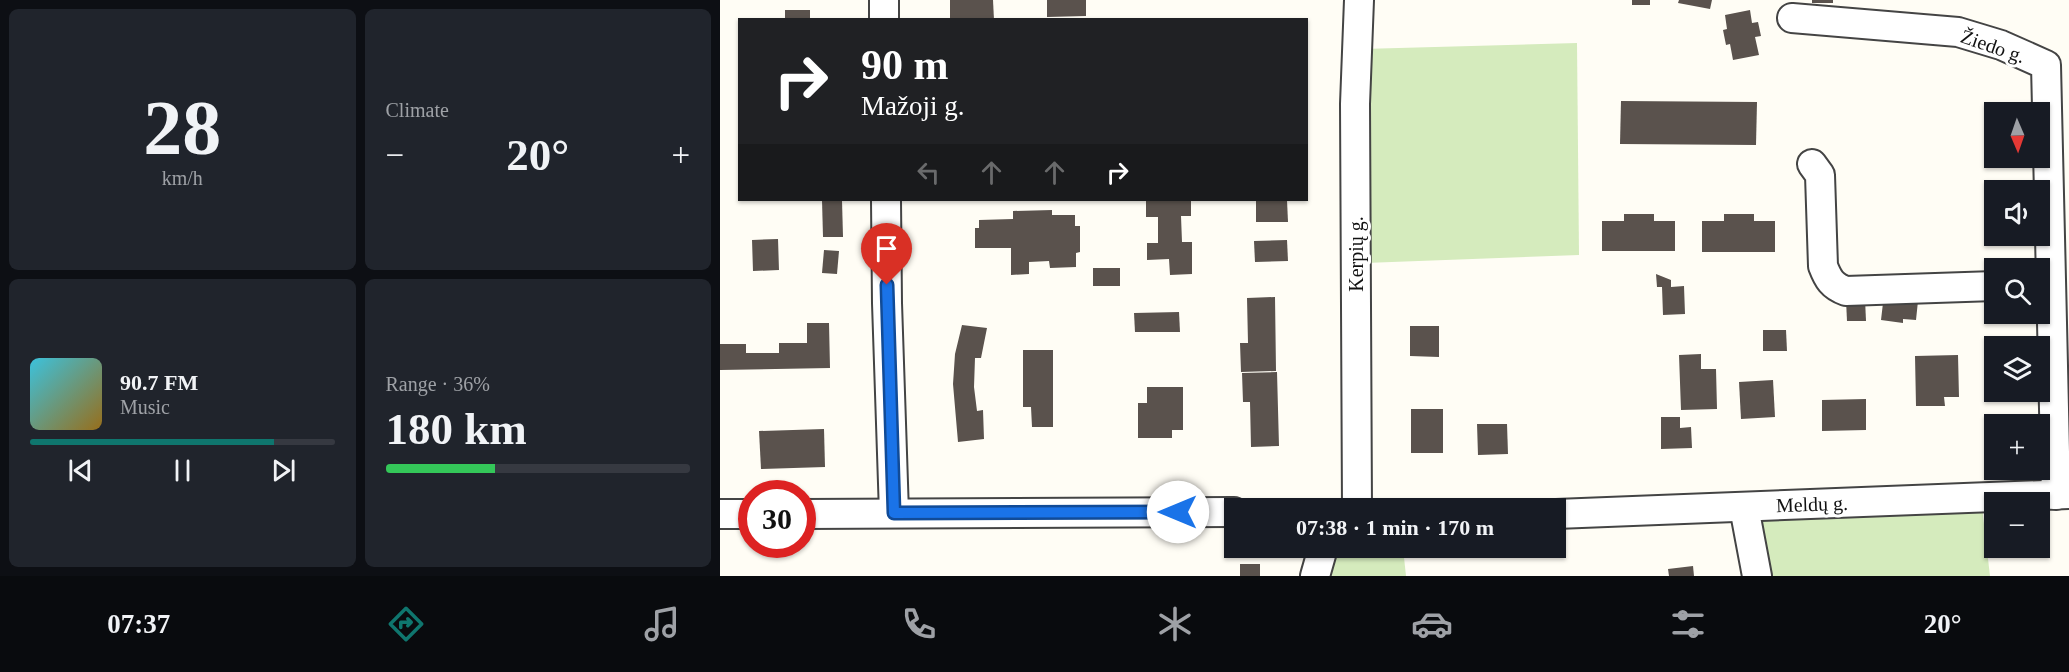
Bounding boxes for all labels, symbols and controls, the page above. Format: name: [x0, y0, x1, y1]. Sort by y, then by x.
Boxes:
street label: Žiedo g.: [1958, 25, 2028, 68]
icon: right: [762, 42, 840, 120]
text: 90 m: [861, 42, 949, 88]
text: 28: [143, 84, 221, 171]
text: Mažoji g.: [861, 91, 964, 121]
text: Climate: [386, 99, 449, 121]
north arrow: [1984, 102, 2050, 168]
map controls: [1984, 102, 2050, 558]
text: 20°: [506, 130, 569, 180]
text: −: [386, 137, 404, 173]
text: +: [671, 137, 690, 173]
icon: left: [912, 156, 945, 189]
icon: ahead: [975, 156, 1008, 189]
icon: ahead: [1038, 156, 1071, 189]
icon: right: [1101, 156, 1134, 189]
text: km/h: [162, 167, 203, 189]
button: sound: [1984, 180, 2050, 246]
street label: Kerpių g.: [1345, 216, 1368, 292]
pin: [861, 223, 912, 285]
icon: arrive: [870, 232, 903, 265]
button: search: [1984, 258, 2050, 324]
button: layers: [1984, 336, 2050, 402]
text: 90.7 FM: [120, 370, 198, 395]
text: Range · 36%: [386, 373, 490, 395]
text: Music: [120, 396, 170, 418]
text: 180 km: [386, 404, 527, 454]
button: +: [1984, 414, 2050, 480]
icon: previous: [64, 454, 97, 487]
icon: pause: [166, 454, 199, 487]
icon: next: [267, 454, 300, 487]
speed limit sign: 30: [738, 480, 816, 558]
position arrow: [1146, 480, 1210, 544]
street label: Meldų g.: [1776, 492, 1849, 517]
button: −: [1984, 492, 2050, 558]
text: 07:38 · 1 min · 170 m: [1296, 515, 1494, 540]
icon: directions: [385, 603, 427, 645]
icon: music: [641, 603, 683, 645]
icon: phone: [898, 603, 940, 645]
icon: climate: [1154, 603, 1196, 645]
icon: car: [1411, 603, 1453, 645]
icon: filters: [1667, 603, 1709, 645]
text: 07:37: [107, 609, 170, 639]
text: 20°: [1924, 609, 1962, 639]

